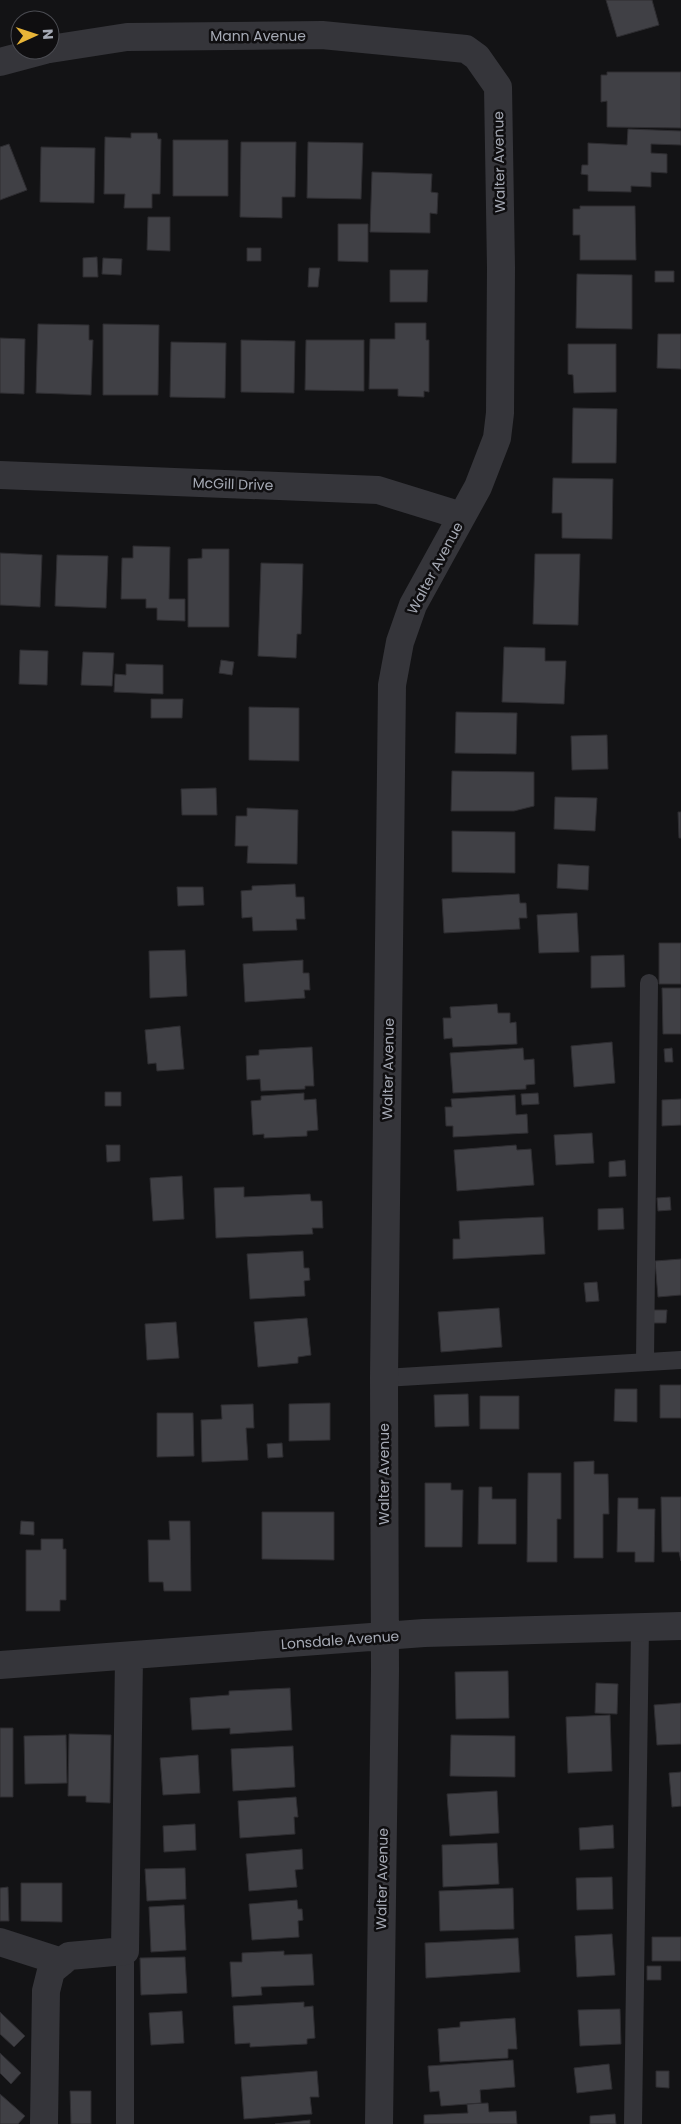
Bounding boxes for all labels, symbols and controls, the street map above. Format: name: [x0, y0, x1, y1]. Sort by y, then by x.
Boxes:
north arrow: [10, 10, 60, 60]
street label: Mann Avenue: [210, 26, 306, 46]
text: N: [38, 29, 58, 40]
street label: Walter Avenue: [488, 111, 510, 213]
street label: McGill Drive: [192, 473, 274, 495]
street label: Walter Avenue: [402, 518, 468, 618]
street label: Walter Avenue: [377, 1018, 399, 1120]
street label: Walter Avenue: [374, 1423, 394, 1525]
street label: Lonsdale Avenue: [280, 1626, 400, 1654]
street label: Walter Avenue: [371, 1828, 393, 1930]

